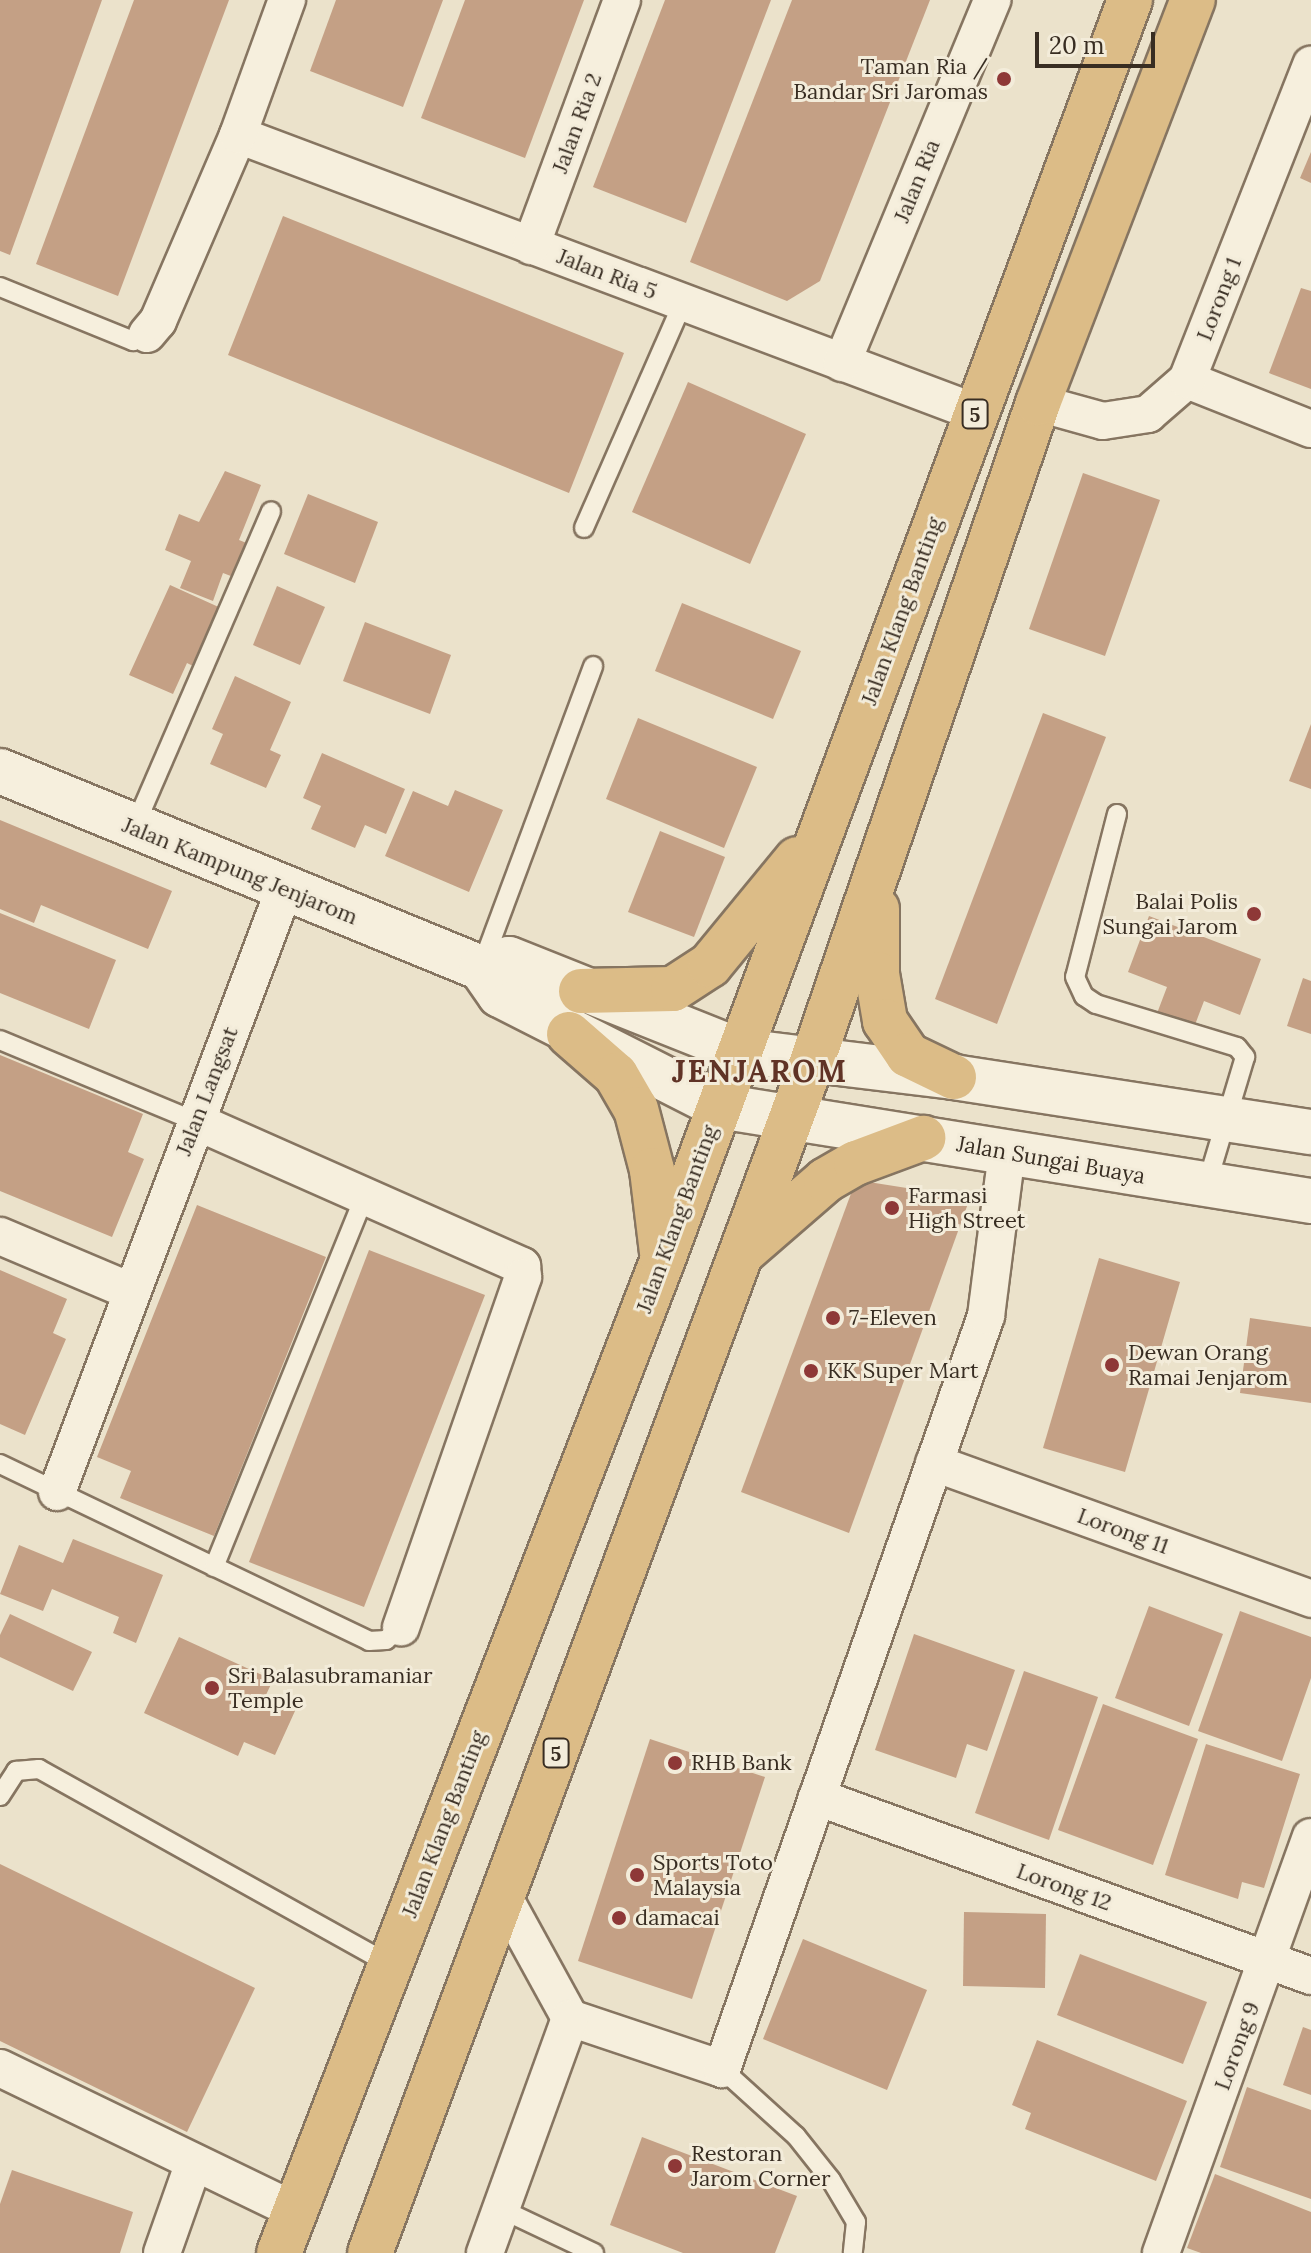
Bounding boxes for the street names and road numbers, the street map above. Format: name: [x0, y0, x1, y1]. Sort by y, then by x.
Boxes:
street label: Jalan Ria 2: [547, 69, 607, 177]
street label: Jalan Ria: [888, 136, 946, 226]
street label: Jalan Ria 5: [553, 243, 661, 305]
street label: Lorong 1: [1191, 254, 1247, 344]
road number: 5: [961, 398, 989, 430]
street label: Jalan Klang Banting: [856, 514, 948, 708]
street label: Jalan Kampung Jenjarom: [119, 812, 361, 930]
street label: Jalan Langsat: [170, 1023, 244, 1159]
street label: Jalan Klang Banting: [631, 1122, 723, 1316]
street label: Jalan Sungai Buaya: [955, 1130, 1147, 1190]
street label: Lorong 11: [1074, 1502, 1172, 1560]
street label: Jalan Klang Banting: [396, 1727, 492, 1921]
road number: 5: [542, 1737, 570, 1769]
street label: Lorong 12: [1013, 1858, 1115, 1916]
street label: Lorong 9: [1209, 1998, 1265, 2094]

